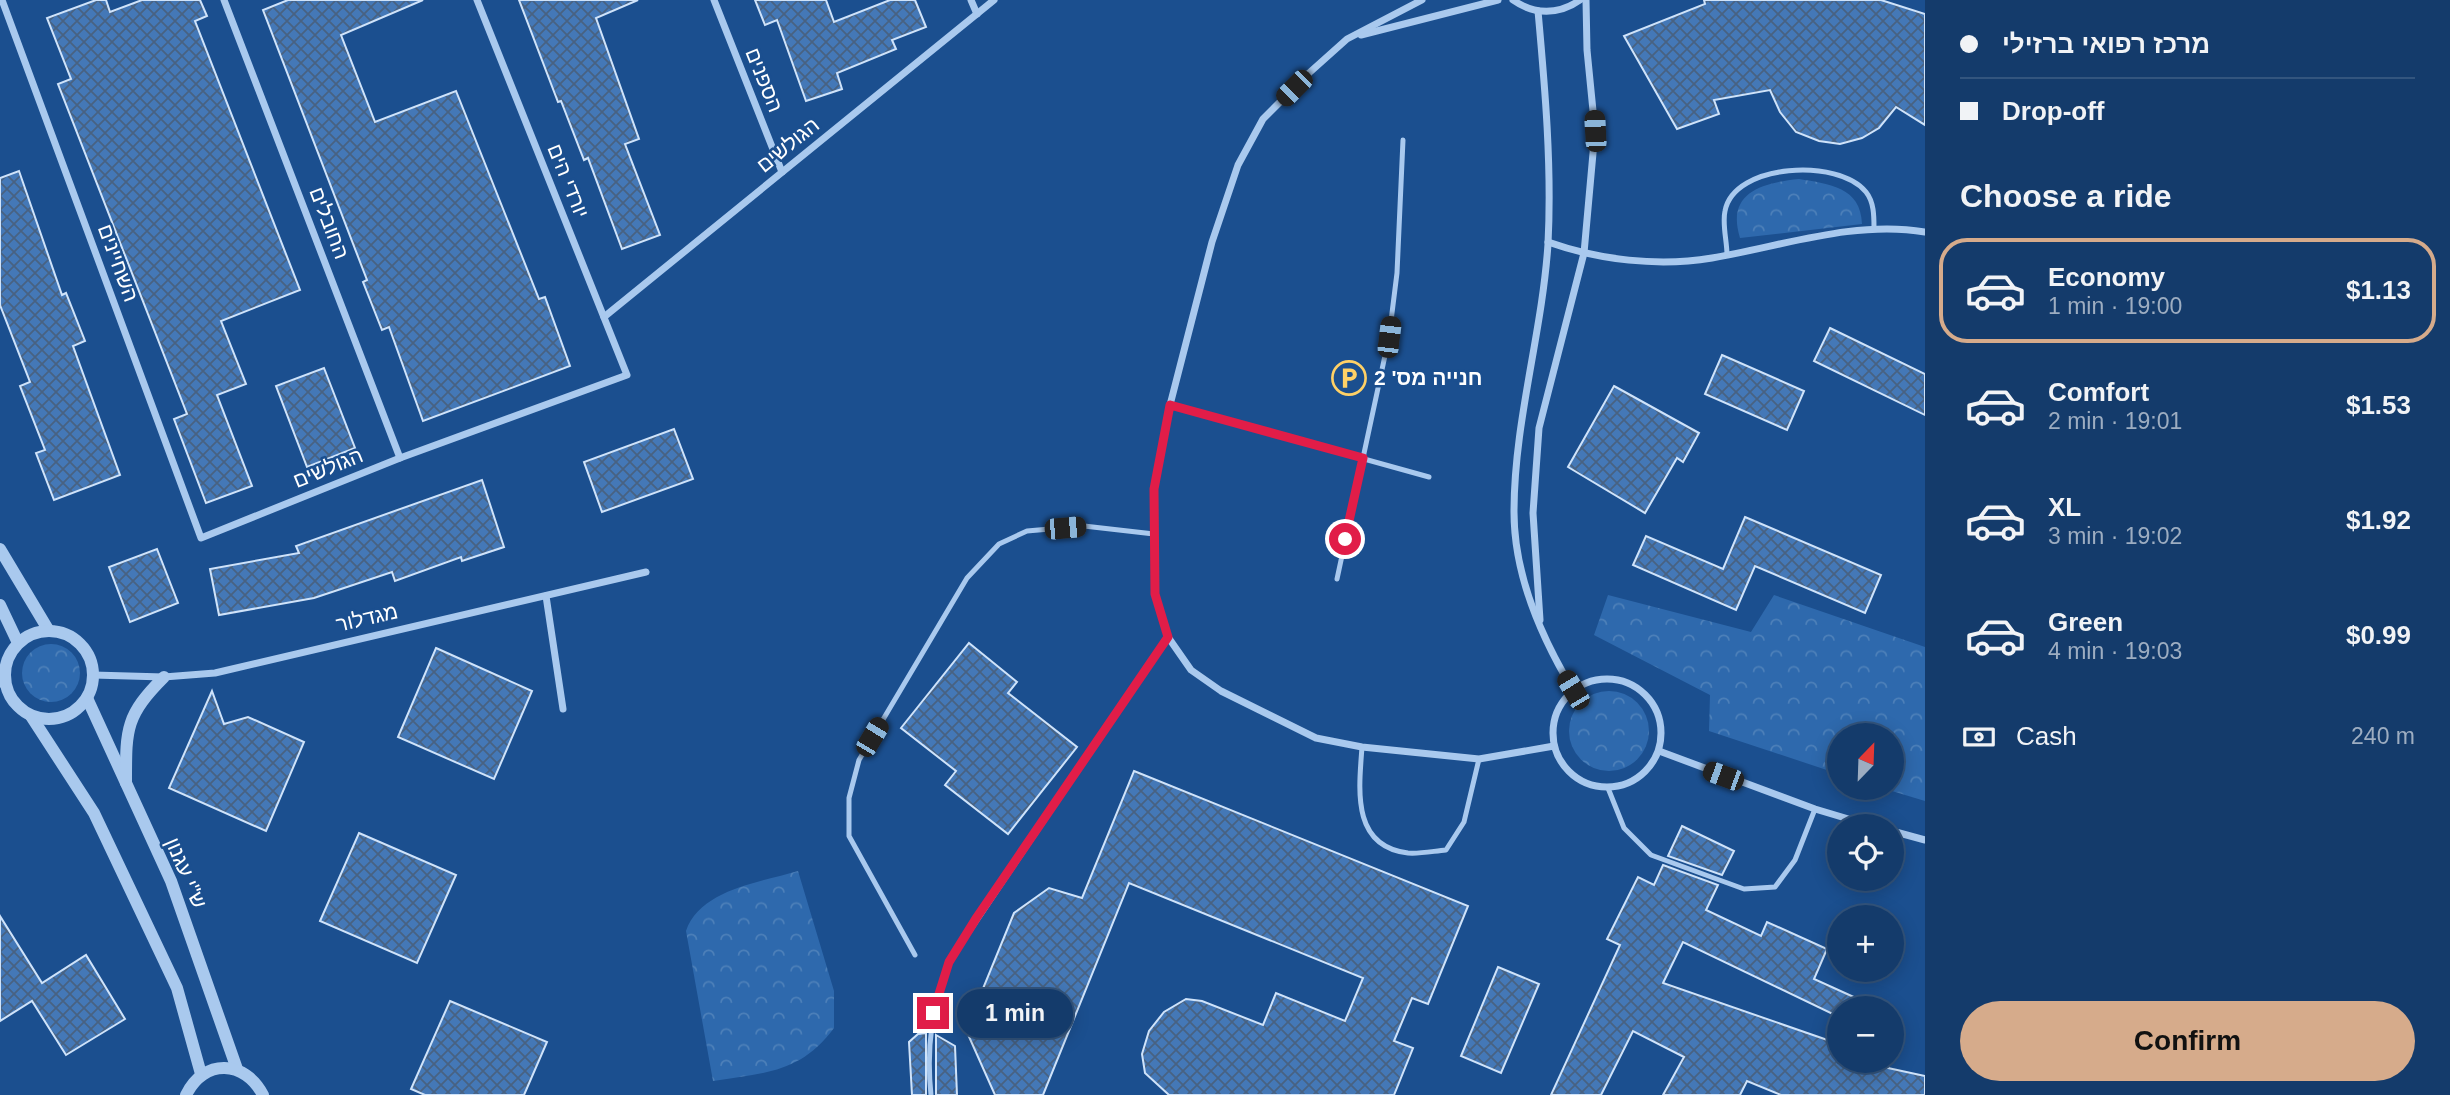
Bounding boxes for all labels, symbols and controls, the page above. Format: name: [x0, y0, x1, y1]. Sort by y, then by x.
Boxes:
text: מרכז רפואי ברזילי: [2002, 29, 2210, 59]
street label: הספנים: [741, 44, 788, 115]
car: [1272, 66, 1317, 110]
text: Drop-off: [2002, 96, 2105, 126]
car: [1584, 109, 1607, 153]
street label: הגולשים: [752, 113, 823, 177]
street label: יורדי הים: [543, 141, 594, 221]
text: Choose a ride: [1960, 178, 2172, 214]
street label: החובלים: [305, 184, 354, 262]
street label: השחיינים: [94, 221, 143, 305]
icon: car: [1964, 259, 2027, 322]
text: Economy: [2048, 262, 2165, 292]
text: $1.13: [2346, 275, 2411, 305]
text: 1 min · 19:00: [2048, 293, 2182, 319]
car: [1377, 315, 1402, 359]
parking icon: חנייה מס' 2: [1330, 359, 1368, 397]
place label: חנייה מס' 2: [1374, 366, 1482, 389]
icon: car: [1964, 374, 2027, 437]
text: Comfort: [2048, 377, 2149, 407]
text: $1.53: [2346, 390, 2411, 420]
text: 2 min · 19:01: [2048, 408, 2182, 434]
street label: הגולשים: [290, 443, 366, 492]
icon: car: [1964, 489, 2027, 552]
text: XL: [2048, 492, 2081, 522]
text: $1.92: [2346, 505, 2411, 535]
car: [1044, 516, 1087, 540]
route start: [1329, 523, 1361, 555]
text: 3 min · 19:02: [2048, 523, 2182, 549]
street label: מגדלור: [334, 599, 400, 636]
icon: car: [1964, 604, 2027, 667]
text: Green: [2048, 607, 2123, 637]
text: $0.99: [2346, 620, 2411, 650]
text: 4 min · 19:03: [2048, 638, 2182, 664]
car: [1554, 667, 1593, 713]
car: [853, 714, 892, 760]
icon: cash: [1960, 718, 1998, 756]
text: Cash: [2016, 721, 2077, 751]
north arrow: [1827, 723, 1904, 800]
map controls: [1827, 723, 1904, 1073]
text: 240 m: [2351, 723, 2415, 749]
car: [1700, 759, 1747, 793]
button: locate: [1827, 814, 1904, 891]
street label: ש"י עגנון: [161, 834, 212, 911]
button: +: [1827, 905, 1904, 982]
callout: 1 min: [958, 988, 1073, 1038]
button: −: [1827, 996, 1904, 1073]
route end: [917, 997, 949, 1029]
text: 1 min: [985, 1000, 1045, 1026]
button: Confirm: [1960, 1001, 2415, 1081]

